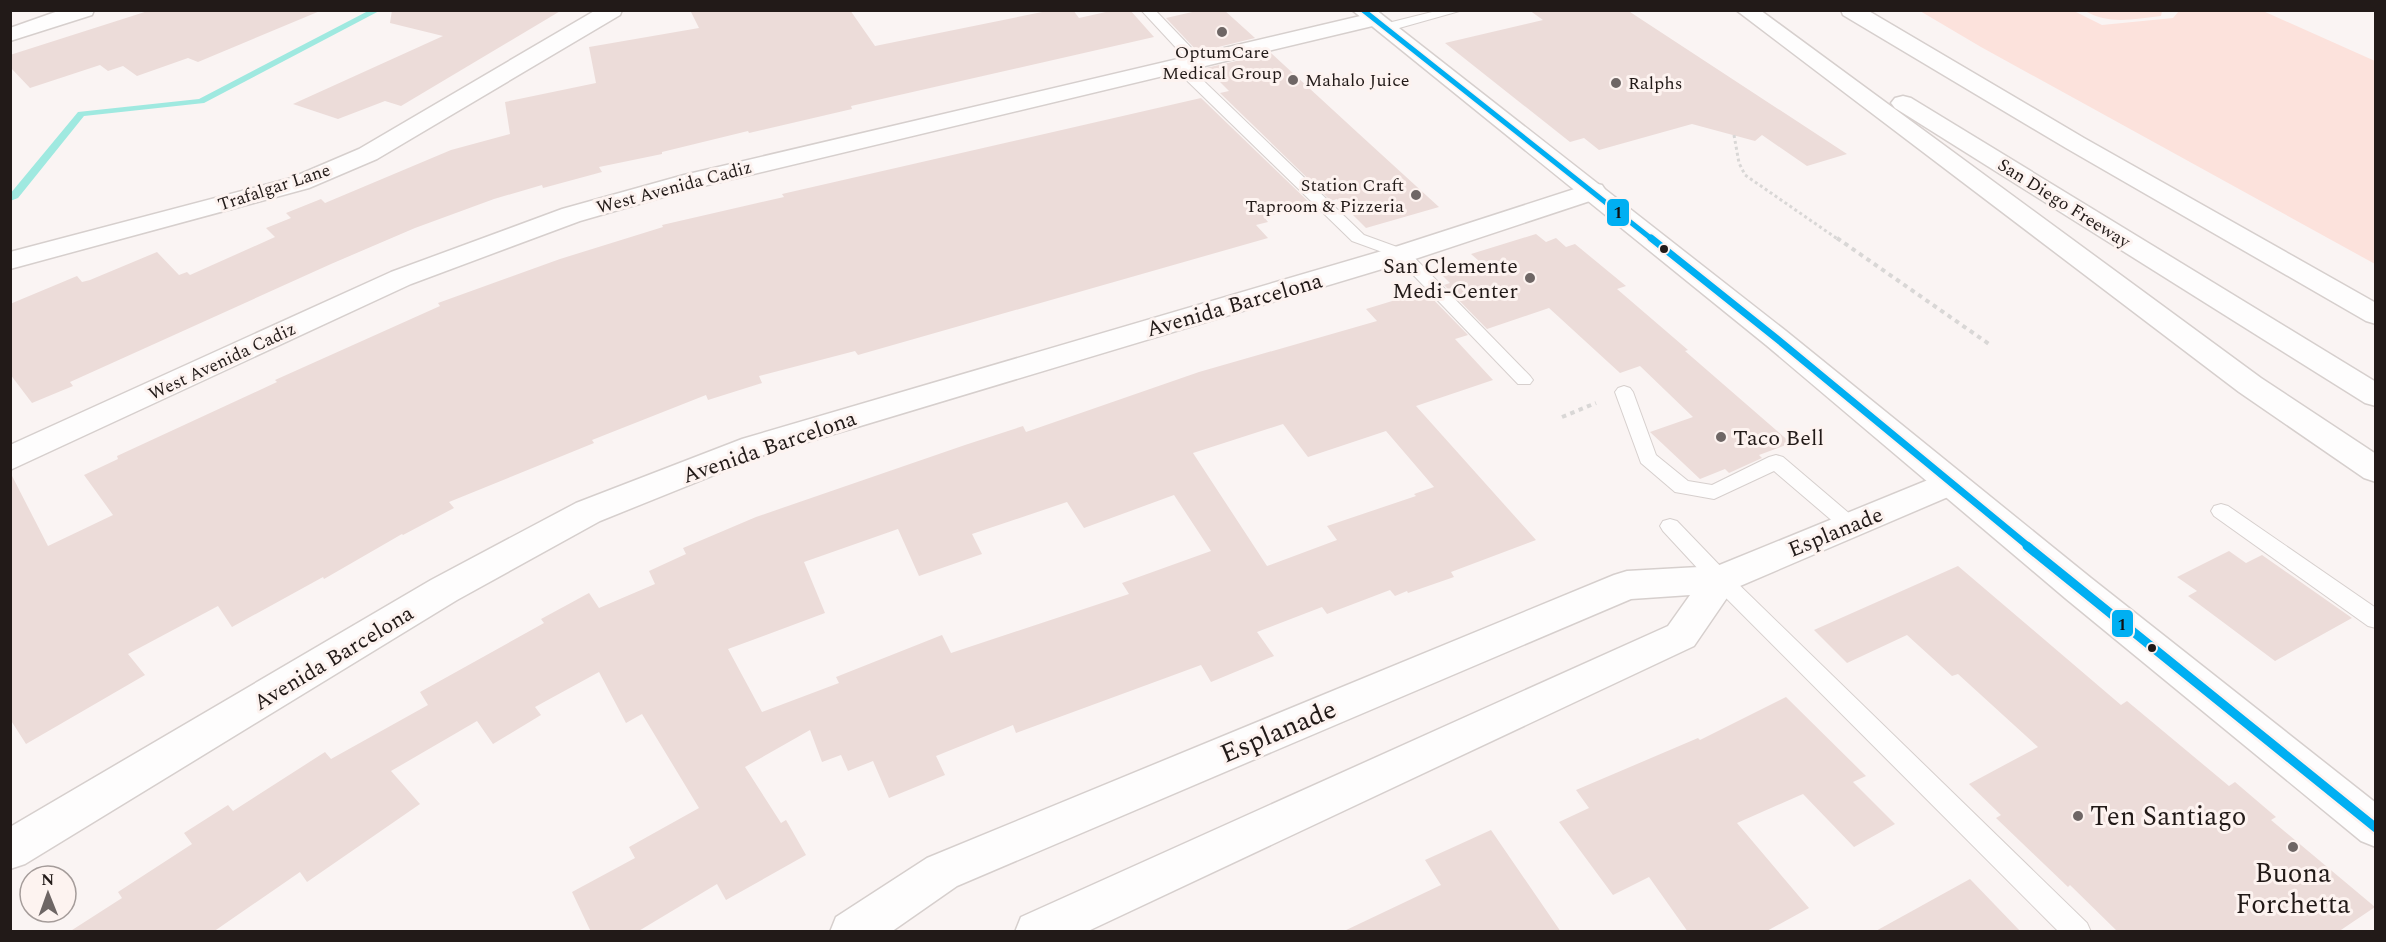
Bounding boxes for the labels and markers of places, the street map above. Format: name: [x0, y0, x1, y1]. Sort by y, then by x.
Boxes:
marker: OptumCare Medical Group: [1215, 25, 1229, 39]
place label: OptumCare Medical Group: [1162, 39, 1282, 87]
place label: Mahalo Juice: [1305, 67, 1410, 94]
place label: Ralphs: [1628, 70, 1683, 97]
marker: Mahalo Juice: [1286, 73, 1300, 87]
marker: Ralphs: [1609, 76, 1623, 90]
place label: Station Craft Taproom & Pizzeria: [1245, 172, 1404, 220]
marker: Station Craft Taproom & Pizzeria: [1409, 188, 1423, 202]
unlabelled marker: [1658, 243, 1670, 255]
place label: San Clemente Medi-Center: [1383, 250, 1518, 308]
marker: San Clemente Medi-Center: [1523, 271, 1537, 285]
place label: Taco Bell: [1733, 422, 1824, 455]
marker: Taco Bell: [1714, 430, 1728, 444]
unlabelled marker: [2146, 642, 2158, 654]
place label: Ten Santiago: [2090, 796, 2246, 838]
marker: Ten Santiago: [2071, 809, 2085, 823]
marker: Buona Forchetta: [2286, 840, 2300, 854]
place label: Buona Forchetta: [2235, 853, 2351, 926]

